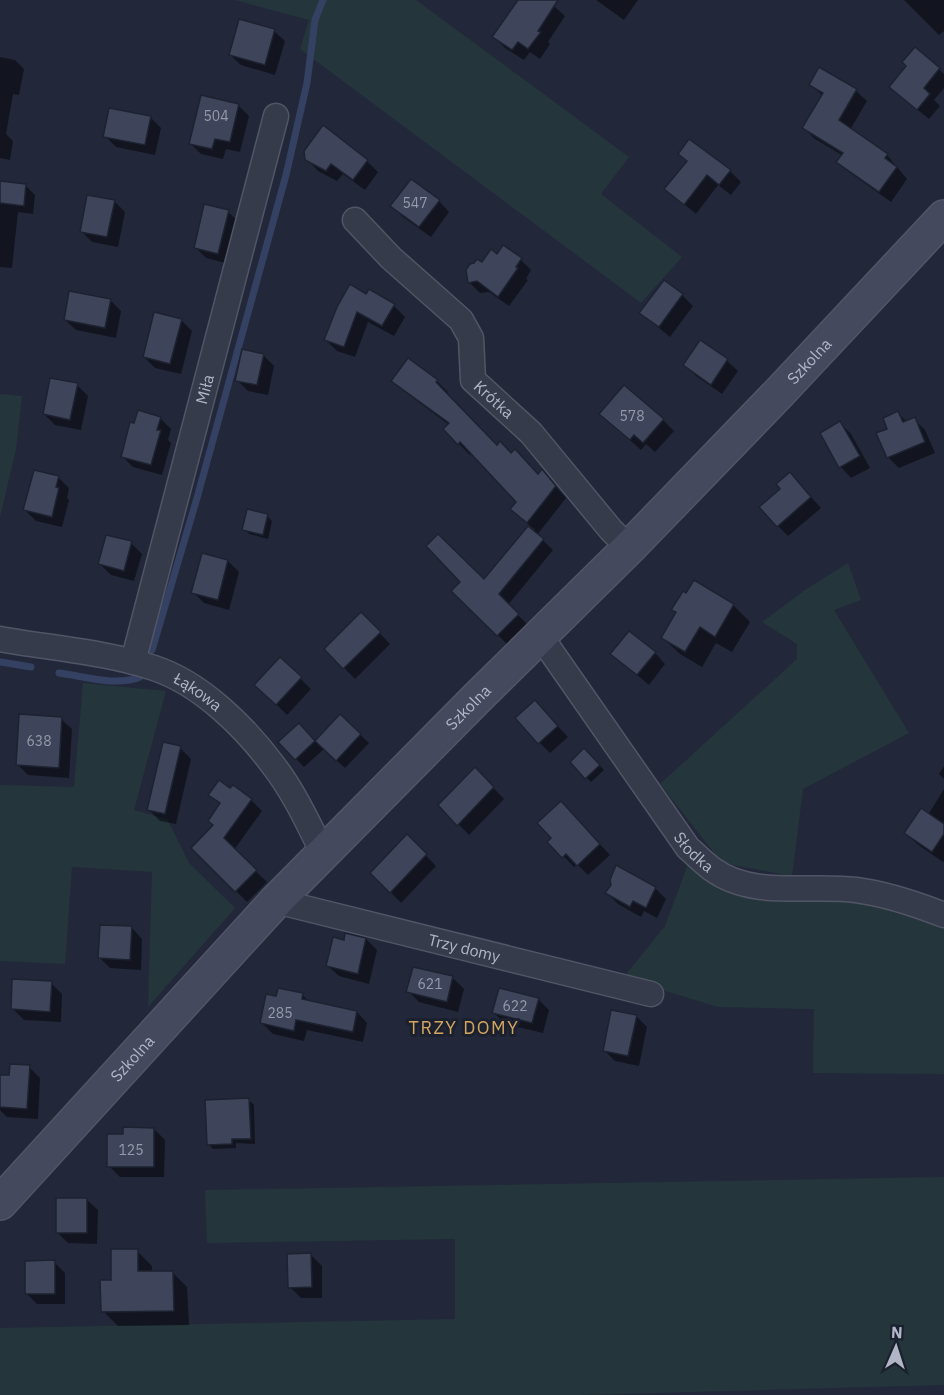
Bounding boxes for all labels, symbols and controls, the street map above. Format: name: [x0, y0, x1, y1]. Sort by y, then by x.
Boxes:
house number: 504: [203, 107, 229, 125]
house number: 547: [402, 194, 428, 212]
street label: Szkolna: [783, 333, 836, 388]
street label: Miła: [191, 372, 218, 406]
street label: Krótka: [470, 376, 519, 423]
house number: 578: [619, 407, 645, 425]
street label: Łąkowa: [169, 667, 227, 715]
street label: Szkolna: [441, 680, 495, 734]
house number: 638: [26, 732, 52, 750]
street label: Słodka: [670, 828, 718, 877]
street label: Trzy domy: [426, 929, 502, 966]
house number: 621: [417, 975, 443, 993]
house number: 622: [502, 997, 528, 1015]
house number: 285: [267, 1004, 293, 1022]
district label: TRZY DOMY: [409, 1016, 519, 1039]
street label: Szkolna: [106, 1031, 159, 1086]
house number: 125: [118, 1141, 144, 1159]
north arrow: [866, 1317, 926, 1377]
text: N: [890, 1322, 903, 1342]

